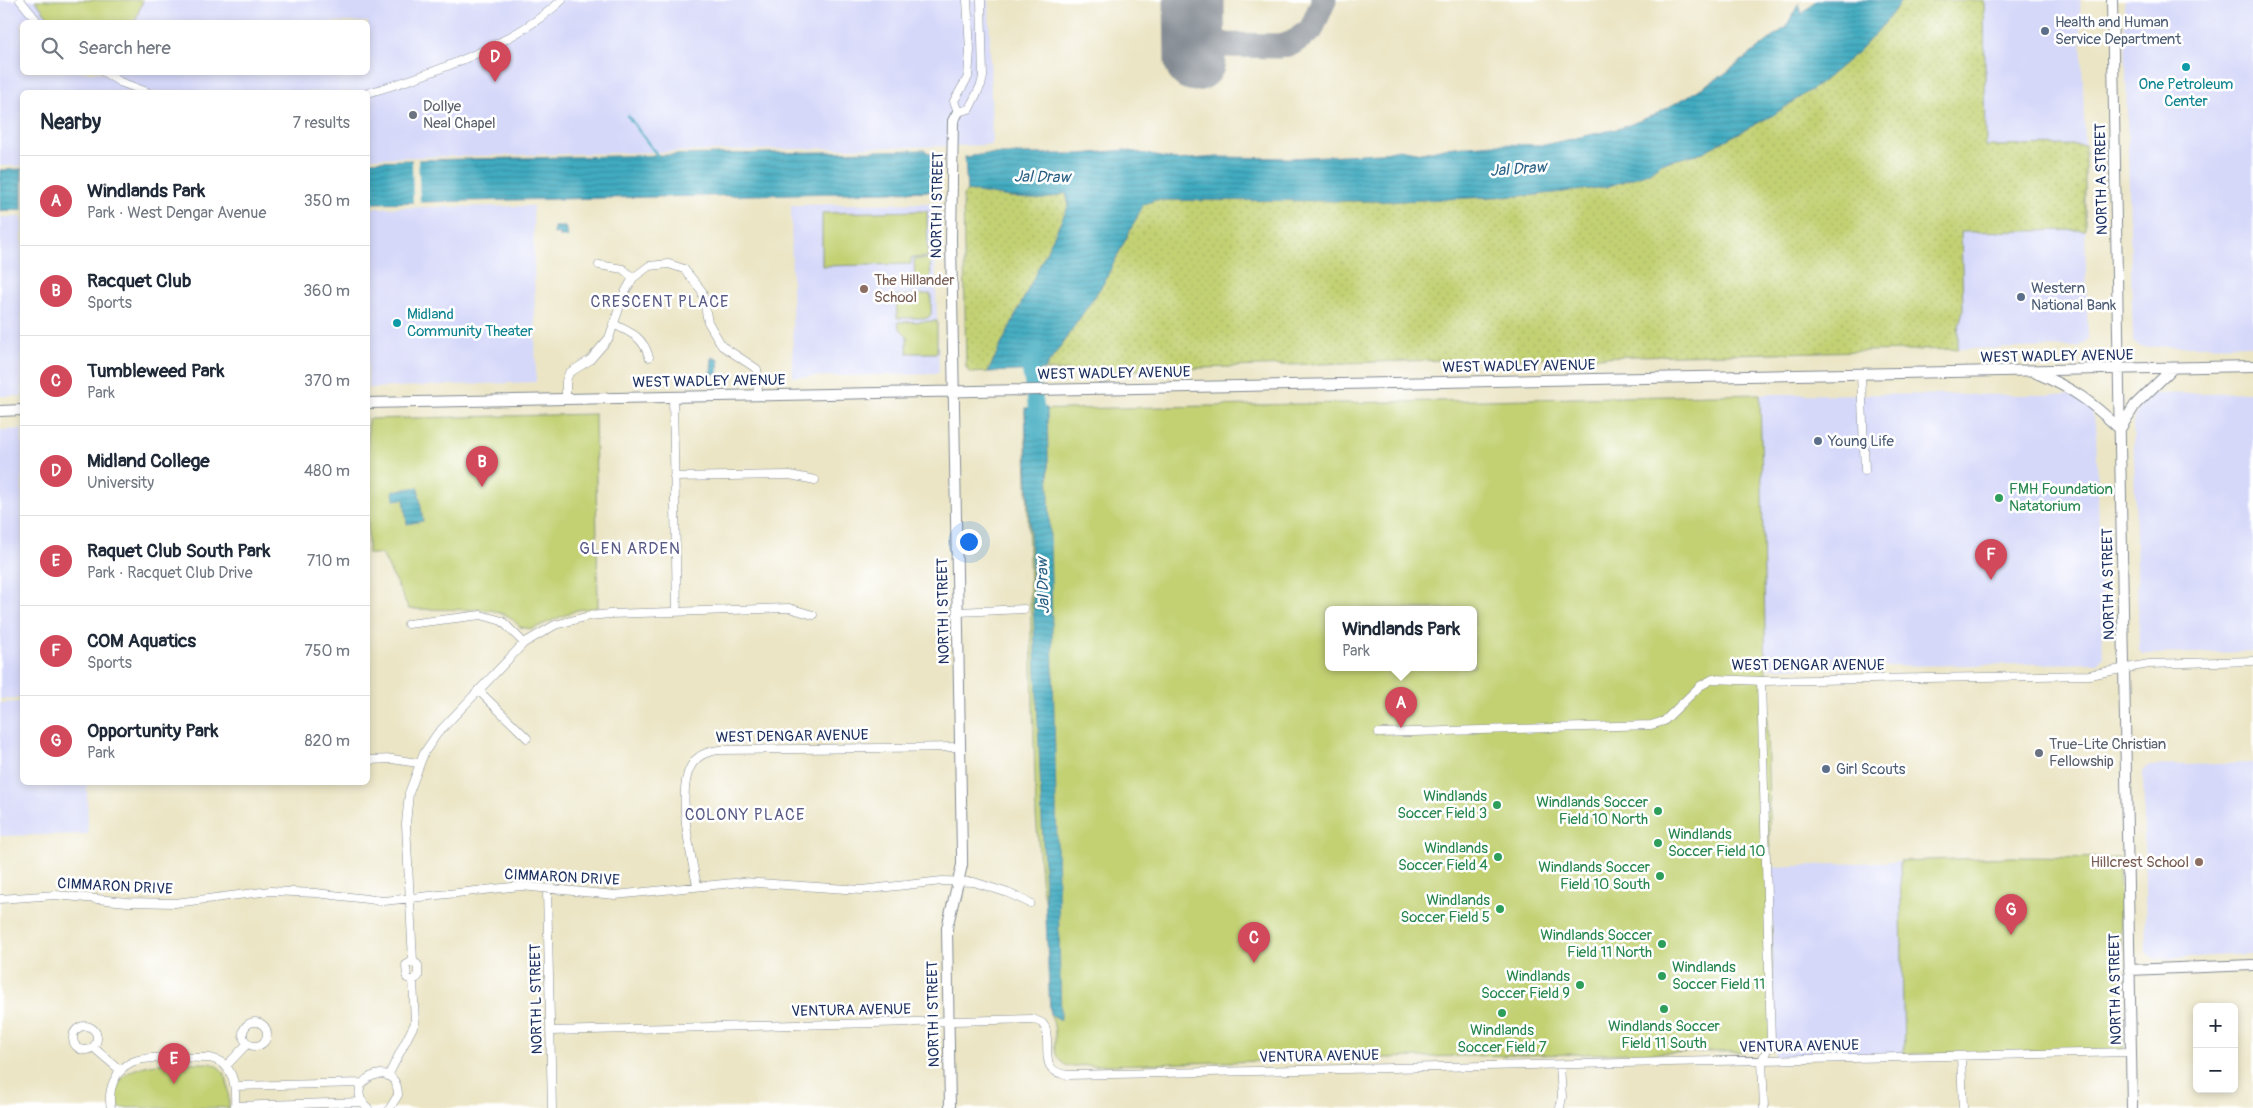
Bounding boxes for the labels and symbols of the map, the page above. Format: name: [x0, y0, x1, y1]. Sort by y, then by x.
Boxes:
place label: Health and Human Service Department: [2055, 13, 2182, 49]
marker: Health and Human Service Department: [2039, 25, 2051, 37]
pin: D: [479, 41, 511, 82]
marker: One Petroleum Center: [2180, 61, 2192, 73]
place label: One Petroleum Center: [2139, 75, 2233, 111]
place label: Dollye Neal Chapel: [423, 97, 496, 133]
marker: Dollye Neal Chapel: [407, 109, 419, 121]
street label: NORTH A STREET: [2091, 123, 2112, 235]
street label: NORTH I STREET: [927, 152, 948, 258]
water label: Jal Draw: [1489, 157, 1549, 181]
water label: Jal Draw: [1014, 167, 1073, 188]
place label: The Hillander School: [874, 271, 955, 307]
place label: Western National Bank: [2031, 279, 2117, 315]
marker: The Hillander School: [858, 283, 870, 295]
marker: Western National Bank: [2015, 291, 2027, 303]
district label: CRESCENT PLACE: [591, 292, 729, 312]
place label: Midland Community Theater: [407, 305, 534, 341]
marker: Midland Community Theater: [391, 317, 403, 329]
street label: WEST WADLEY AVENUE: [1980, 346, 2134, 367]
street label: WEST WADLEY AVENUE: [1442, 356, 1596, 377]
street label: WEST WADLEY AVENUE: [1037, 363, 1191, 384]
street label: WEST WADLEY AVENUE: [632, 371, 786, 392]
place label: Young Life: [1827, 432, 1895, 451]
marker: Young Life: [1812, 435, 1824, 447]
pin: B: [466, 446, 498, 487]
place label: FMH Foundation Natatorium: [2009, 480, 2113, 516]
marker: FMH Foundation Natatorium: [1993, 492, 2005, 504]
street label: NORTH A STREET: [2098, 528, 2119, 640]
your location: [956, 529, 982, 555]
district label: GLEN ARDEN: [579, 539, 681, 559]
pin: F: [1975, 539, 2007, 580]
water label: Jal Draw: [1032, 555, 1054, 614]
street label: NORTH I STREET: [933, 558, 954, 664]
street label: WEST DENGAR AVENUE: [1732, 656, 1885, 675]
pin: A: [1385, 687, 1417, 728]
street label: WEST DENGAR AVENUE: [715, 726, 869, 747]
place label: True-Lite Christian Fellowship: [2049, 735, 2166, 771]
marker: True-Lite Christian Fellowship: [2033, 747, 2045, 759]
place label: Girl Scouts: [1836, 760, 1906, 779]
marker: Girl Scouts: [1820, 763, 1832, 775]
place label: Windlands Soccer Field 3: [1397, 787, 1487, 823]
place label: Windlands Soccer Field 10 North: [1536, 793, 1649, 829]
marker: Windlands Soccer Field 3: [1491, 799, 1503, 811]
district label: COLONY PLACE: [685, 805, 805, 825]
marker: Windlands Soccer Field 10 North: [1652, 805, 1664, 817]
place label: Windlands Soccer Field 10: [1668, 825, 1765, 861]
marker: Windlands Soccer Field 10: [1652, 837, 1664, 849]
place label: Windlands Soccer Field 4: [1398, 839, 1488, 875]
marker: Windlands Soccer Field 4: [1492, 851, 1504, 863]
place label: Hillcrest School: [2091, 853, 2189, 872]
marker: Hillcrest School: [2193, 856, 2205, 868]
place label: Windlands Soccer Field 10 South: [1538, 858, 1651, 894]
street label: CIMMARON DRIVE: [504, 865, 620, 890]
marker: Windlands Soccer Field 10 South: [1654, 870, 1666, 882]
street label: CIMMARON DRIVE: [57, 874, 173, 899]
place label: Windlands Soccer Field 5: [1401, 891, 1490, 927]
pin: G: [1995, 894, 2027, 935]
marker: Windlands Soccer Field 5: [1494, 903, 1506, 915]
pin: C: [1238, 922, 1270, 963]
place label: Windlands Soccer Field 11 North: [1540, 926, 1653, 962]
street label: NORTH A STREET: [2105, 933, 2126, 1045]
marker: Windlands Soccer Field 11 North: [1656, 938, 1668, 950]
street label: NORTH L STREET: [526, 943, 547, 1055]
place label: Windlands Soccer Field 11: [1672, 958, 1765, 994]
street label: NORTH I STREET: [923, 961, 944, 1067]
place label: Windlands Soccer Field 9: [1481, 967, 1570, 1003]
marker: Windlands Soccer Field 11: [1656, 970, 1668, 982]
marker: Windlands Soccer Field 9: [1574, 979, 1586, 991]
street label: VENTURA AVENUE: [791, 1000, 911, 1021]
marker: Windlands Soccer Field 11 South: [1658, 1003, 1670, 1015]
marker: Windlands Soccer Field 7: [1496, 1007, 1508, 1019]
place label: Windlands Soccer Field 11 South: [1608, 1017, 1721, 1053]
place label: Windlands Soccer Field 7: [1457, 1021, 1547, 1057]
street label: VENTURA AVENUE: [1739, 1036, 1859, 1057]
pin: E: [158, 1043, 190, 1084]
street label: VENTURA AVENUE: [1259, 1046, 1379, 1067]

